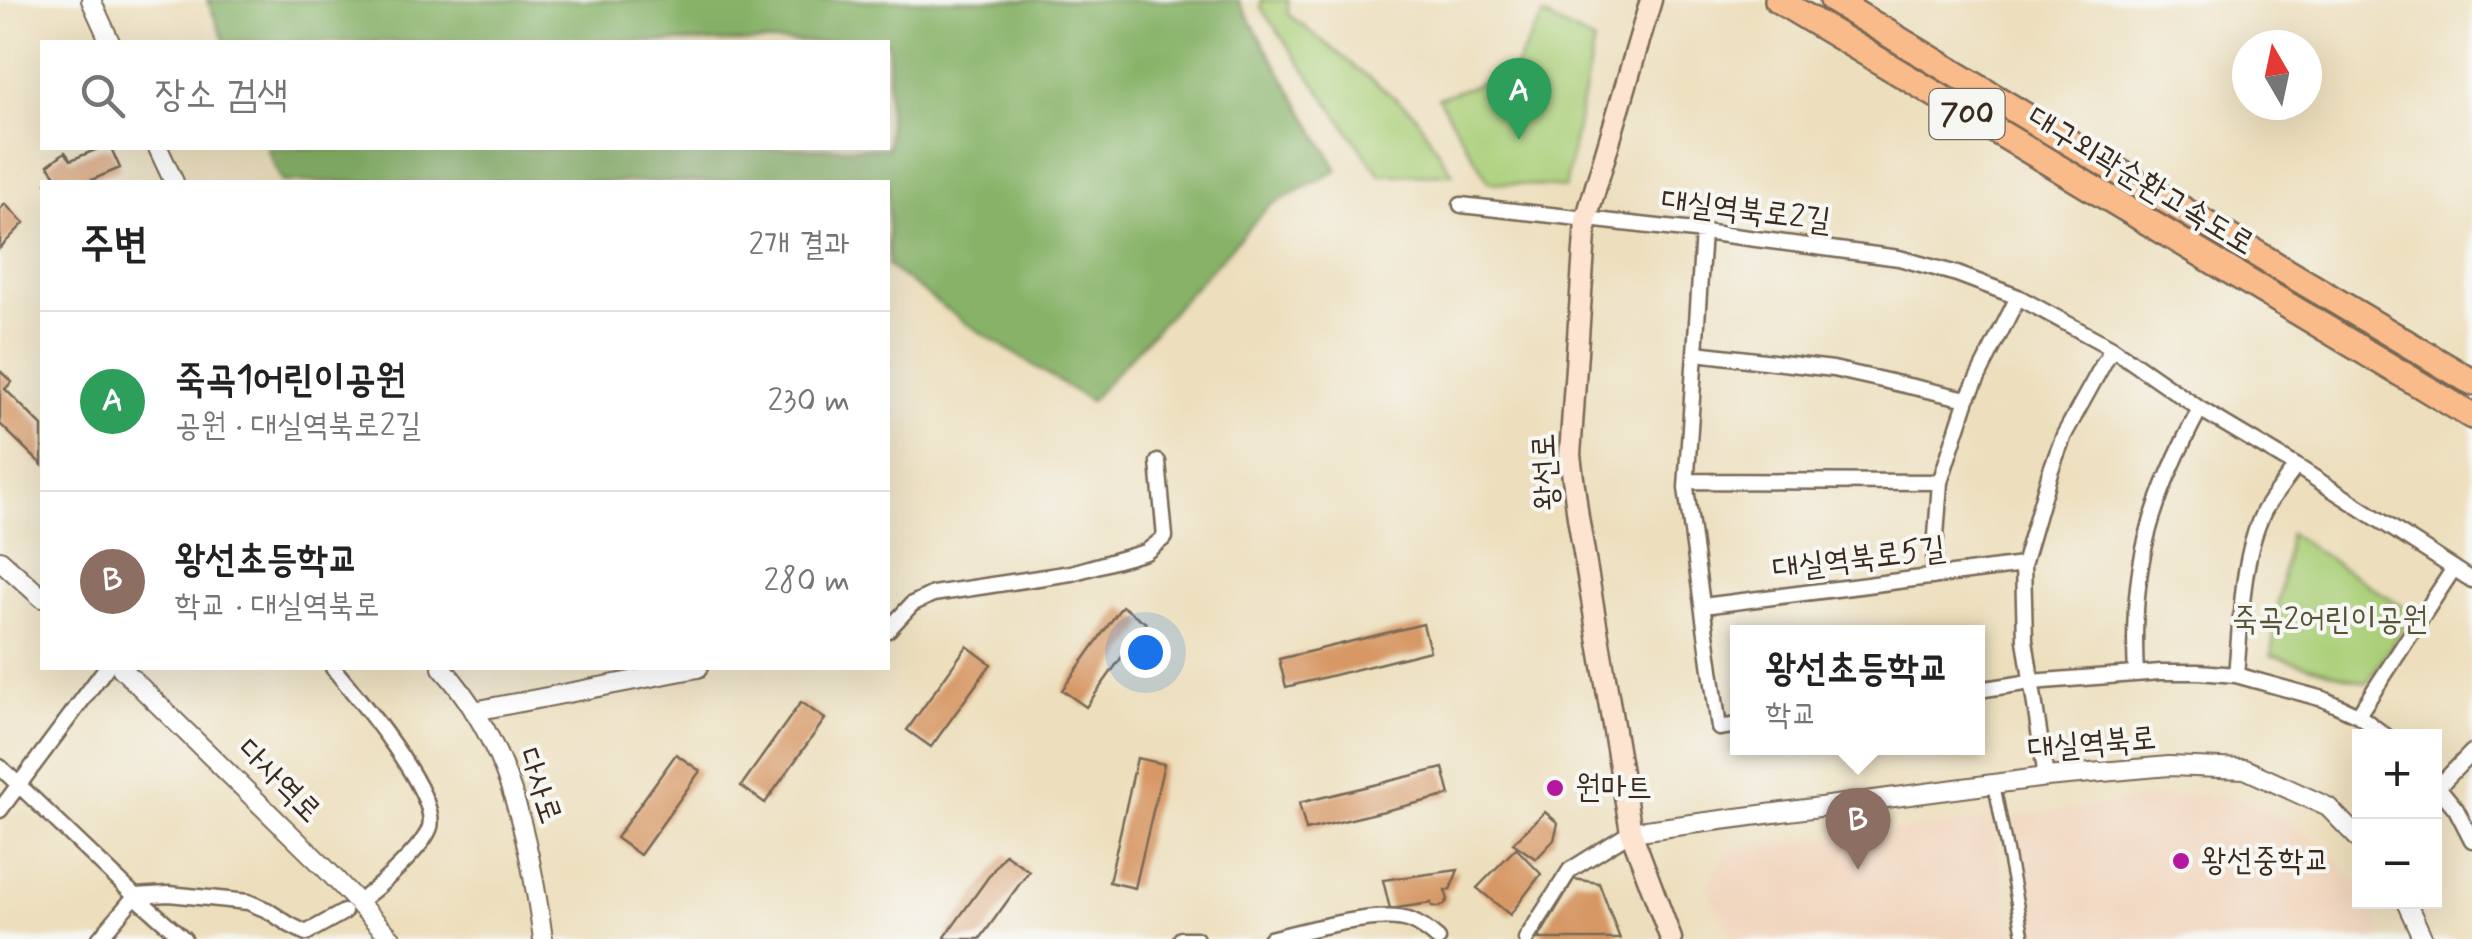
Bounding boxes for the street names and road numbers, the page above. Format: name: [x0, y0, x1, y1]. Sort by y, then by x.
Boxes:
road number: 700: [1930, 89, 2004, 139]
street label: 대구외곽순환고속도로: [2020, 97, 2262, 265]
street label: 대실역북로2길: [1659, 180, 1833, 242]
street label: 왕선로: [1523, 432, 1569, 512]
street label: 대실역북로5길: [1770, 528, 1948, 590]
street label: 대실역북로: [2026, 717, 2158, 771]
street label: 다사역로: [228, 730, 330, 832]
street label: 다사로: [507, 743, 571, 829]

